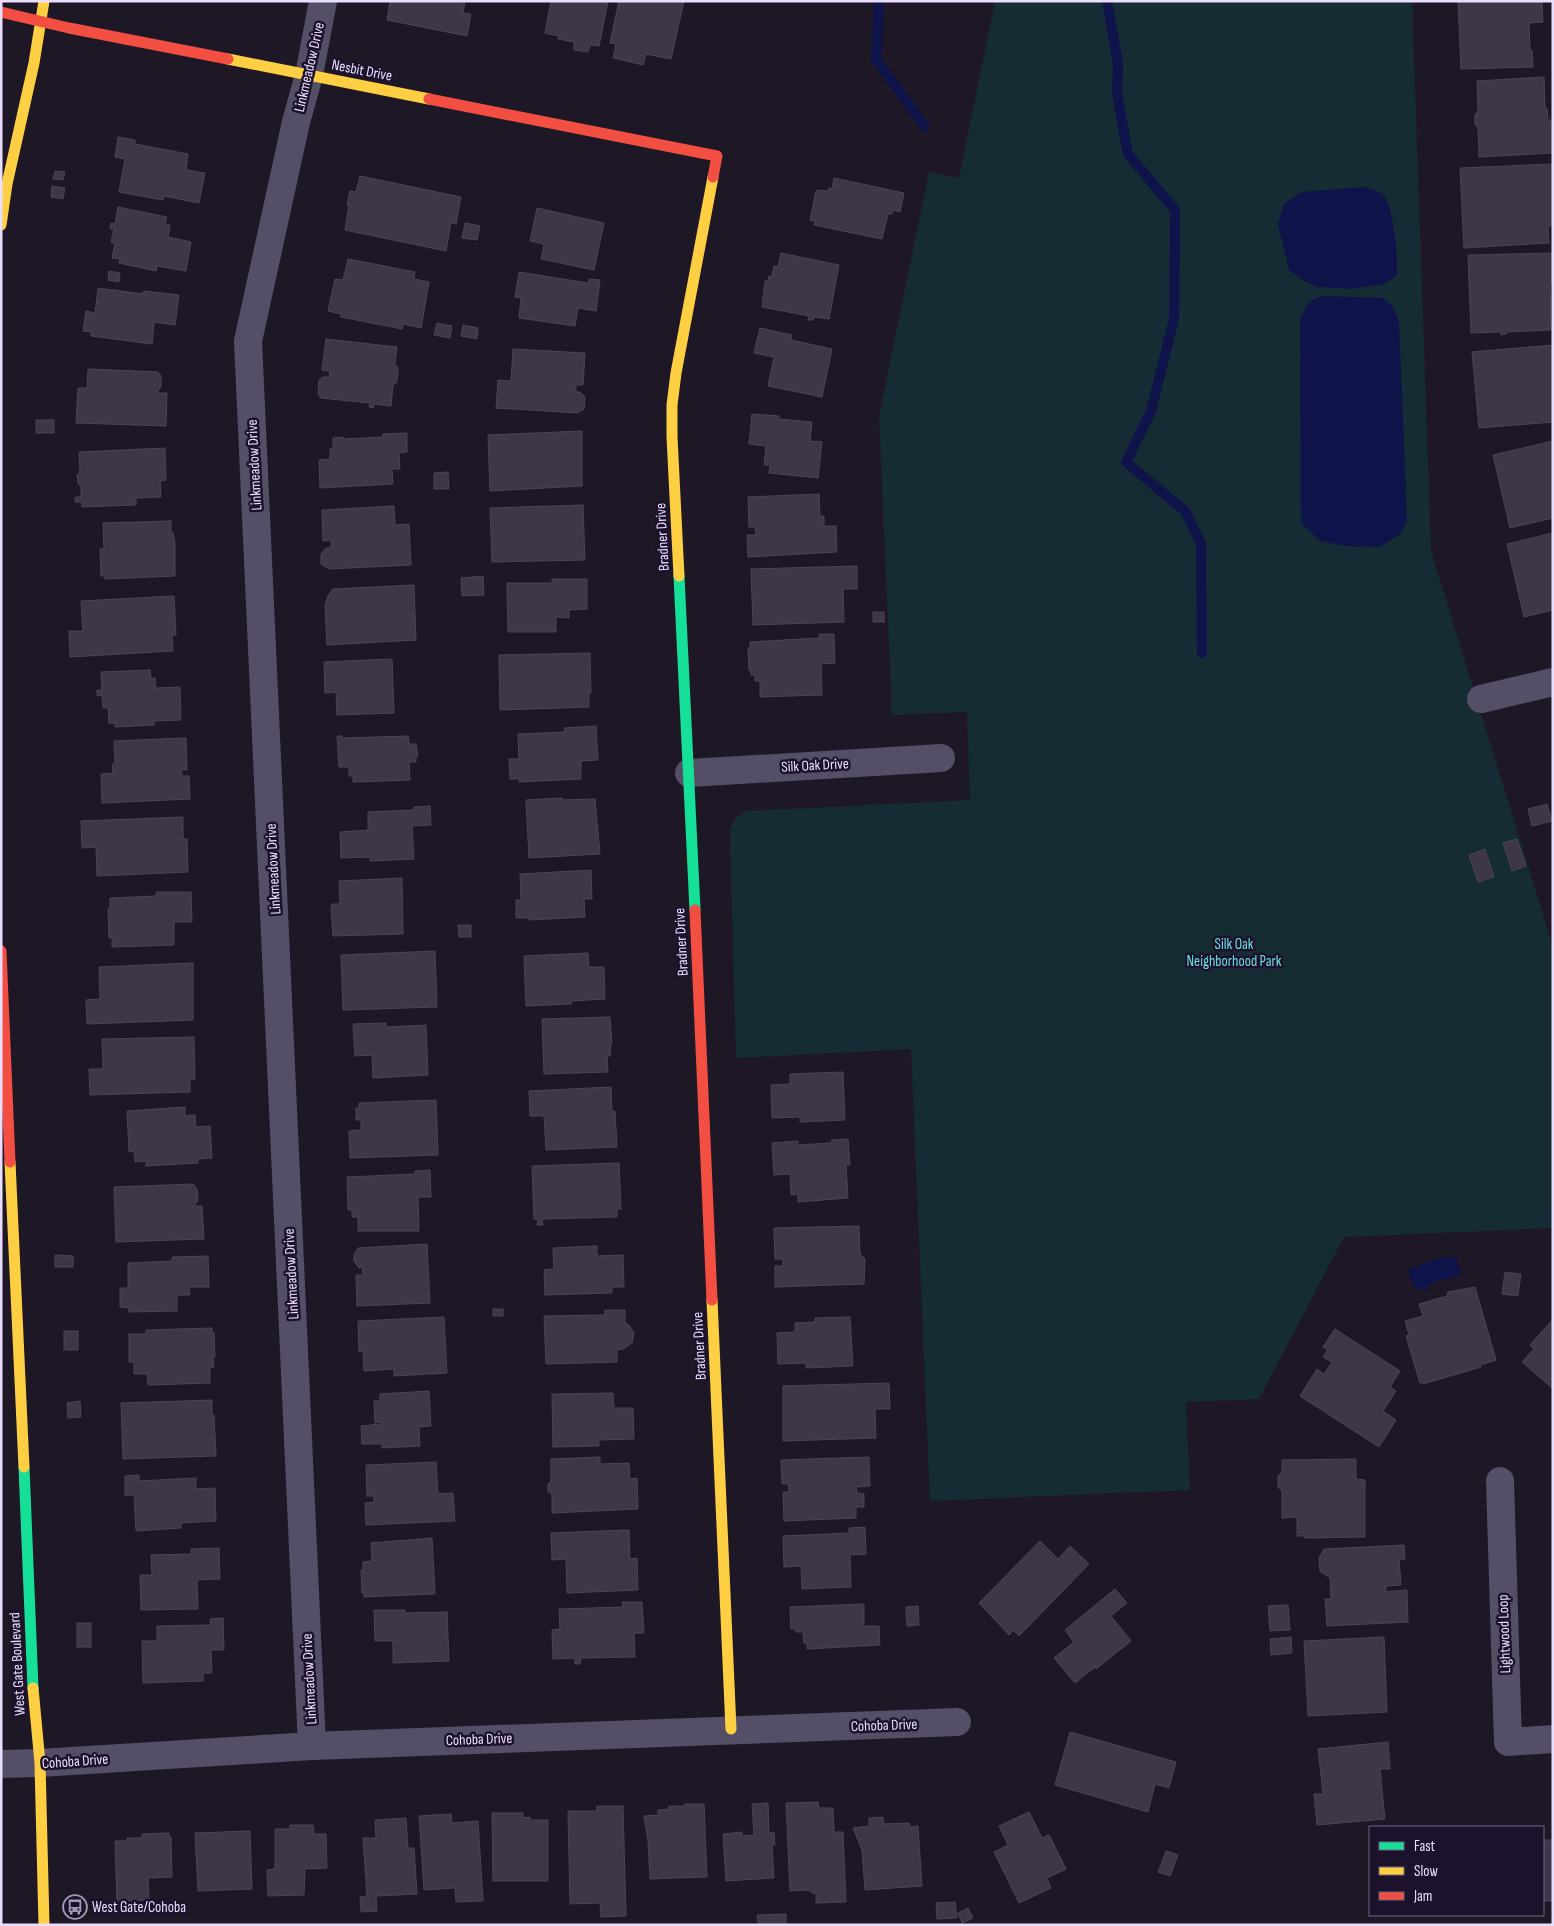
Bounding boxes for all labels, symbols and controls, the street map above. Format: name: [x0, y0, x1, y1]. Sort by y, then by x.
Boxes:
street label: Linkmeadow Drive: [290, 20, 329, 114]
street label: Nesbit Drive: [330, 55, 394, 86]
street label: Linkmeadow Drive: [243, 419, 266, 511]
street label: Bradner Drive: [651, 502, 674, 571]
street label: Silk Oak Drive: [781, 754, 849, 777]
street label: Linkmeadow Drive: [262, 823, 285, 915]
street label: Bradner Drive: [670, 907, 693, 976]
park label: Silk Oak Neighborhood Park: [1186, 935, 1282, 971]
street label: Linkmeadow Drive: [280, 1228, 303, 1320]
street label: Bradner Drive: [688, 1311, 711, 1380]
street label: Lightwood Loop: [1494, 1594, 1515, 1674]
street label: West Gate Boulevard: [5, 1612, 30, 1716]
street label: Linkmeadow Drive: [298, 1633, 321, 1725]
street label: Cohoba Drive: [850, 1715, 918, 1736]
street label: Cohoba Drive: [445, 1729, 513, 1750]
street label: Cohoba Drive: [41, 1750, 109, 1773]
legend: [1369, 1826, 1544, 1916]
text: Fast: [1414, 1837, 1436, 1856]
text: Slow: [1414, 1862, 1438, 1881]
text: Jam: [1413, 1887, 1432, 1906]
bus stop icon: West Gate/Cohoba: [62, 1894, 88, 1920]
place label: West Gate/Cohoba: [92, 1898, 186, 1917]

